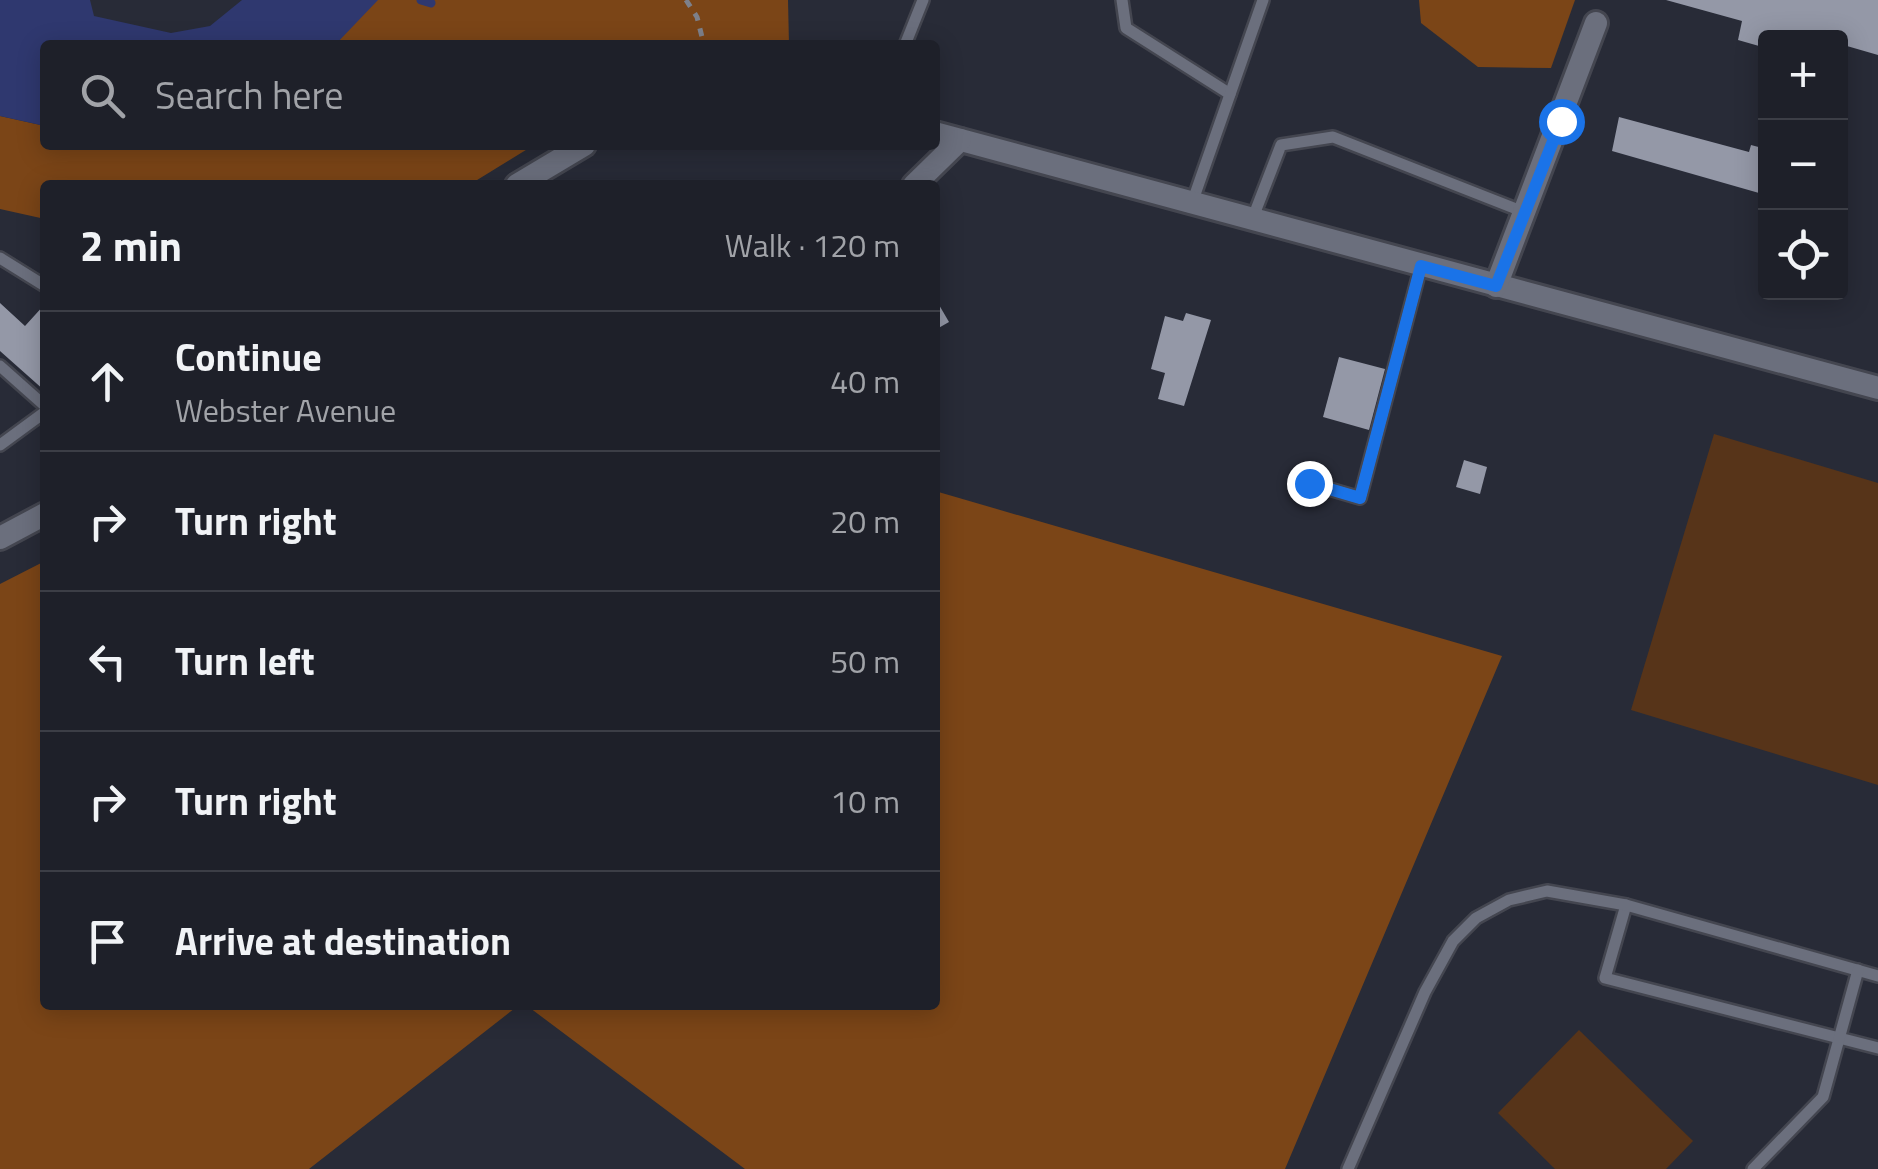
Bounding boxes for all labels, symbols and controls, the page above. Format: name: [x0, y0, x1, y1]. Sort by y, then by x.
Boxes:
map controls: [1758, 30, 1848, 300]
button: +: [1758, 30, 1848, 120]
search box: [40, 40, 940, 150]
text: Search here: [155, 66, 343, 124]
icon: search: [75, 68, 130, 123]
route start: [1539, 99, 1585, 145]
button: −: [1758, 120, 1848, 210]
button: locate: [1758, 210, 1848, 300]
text: 2 min: [80, 213, 182, 277]
text: Walk · 120 m: [725, 221, 900, 269]
text: Continue: [175, 328, 322, 386]
icon: ahead: [80, 354, 135, 409]
text: 40 m: [830, 357, 900, 405]
text: Webster Avenue: [175, 386, 396, 434]
route end: [1287, 461, 1333, 507]
text: Turn right: [175, 492, 337, 550]
icon: right: [80, 494, 135, 549]
text: 20 m: [830, 497, 900, 545]
text: Turn left: [175, 632, 315, 690]
icon: left: [80, 634, 135, 689]
text: 50 m: [830, 637, 900, 685]
text: Turn right: [175, 772, 337, 830]
icon: right: [80, 774, 135, 829]
text: 10 m: [830, 777, 900, 825]
text: Arrive at destination: [175, 912, 511, 970]
icon: arrive: [80, 914, 135, 969]

